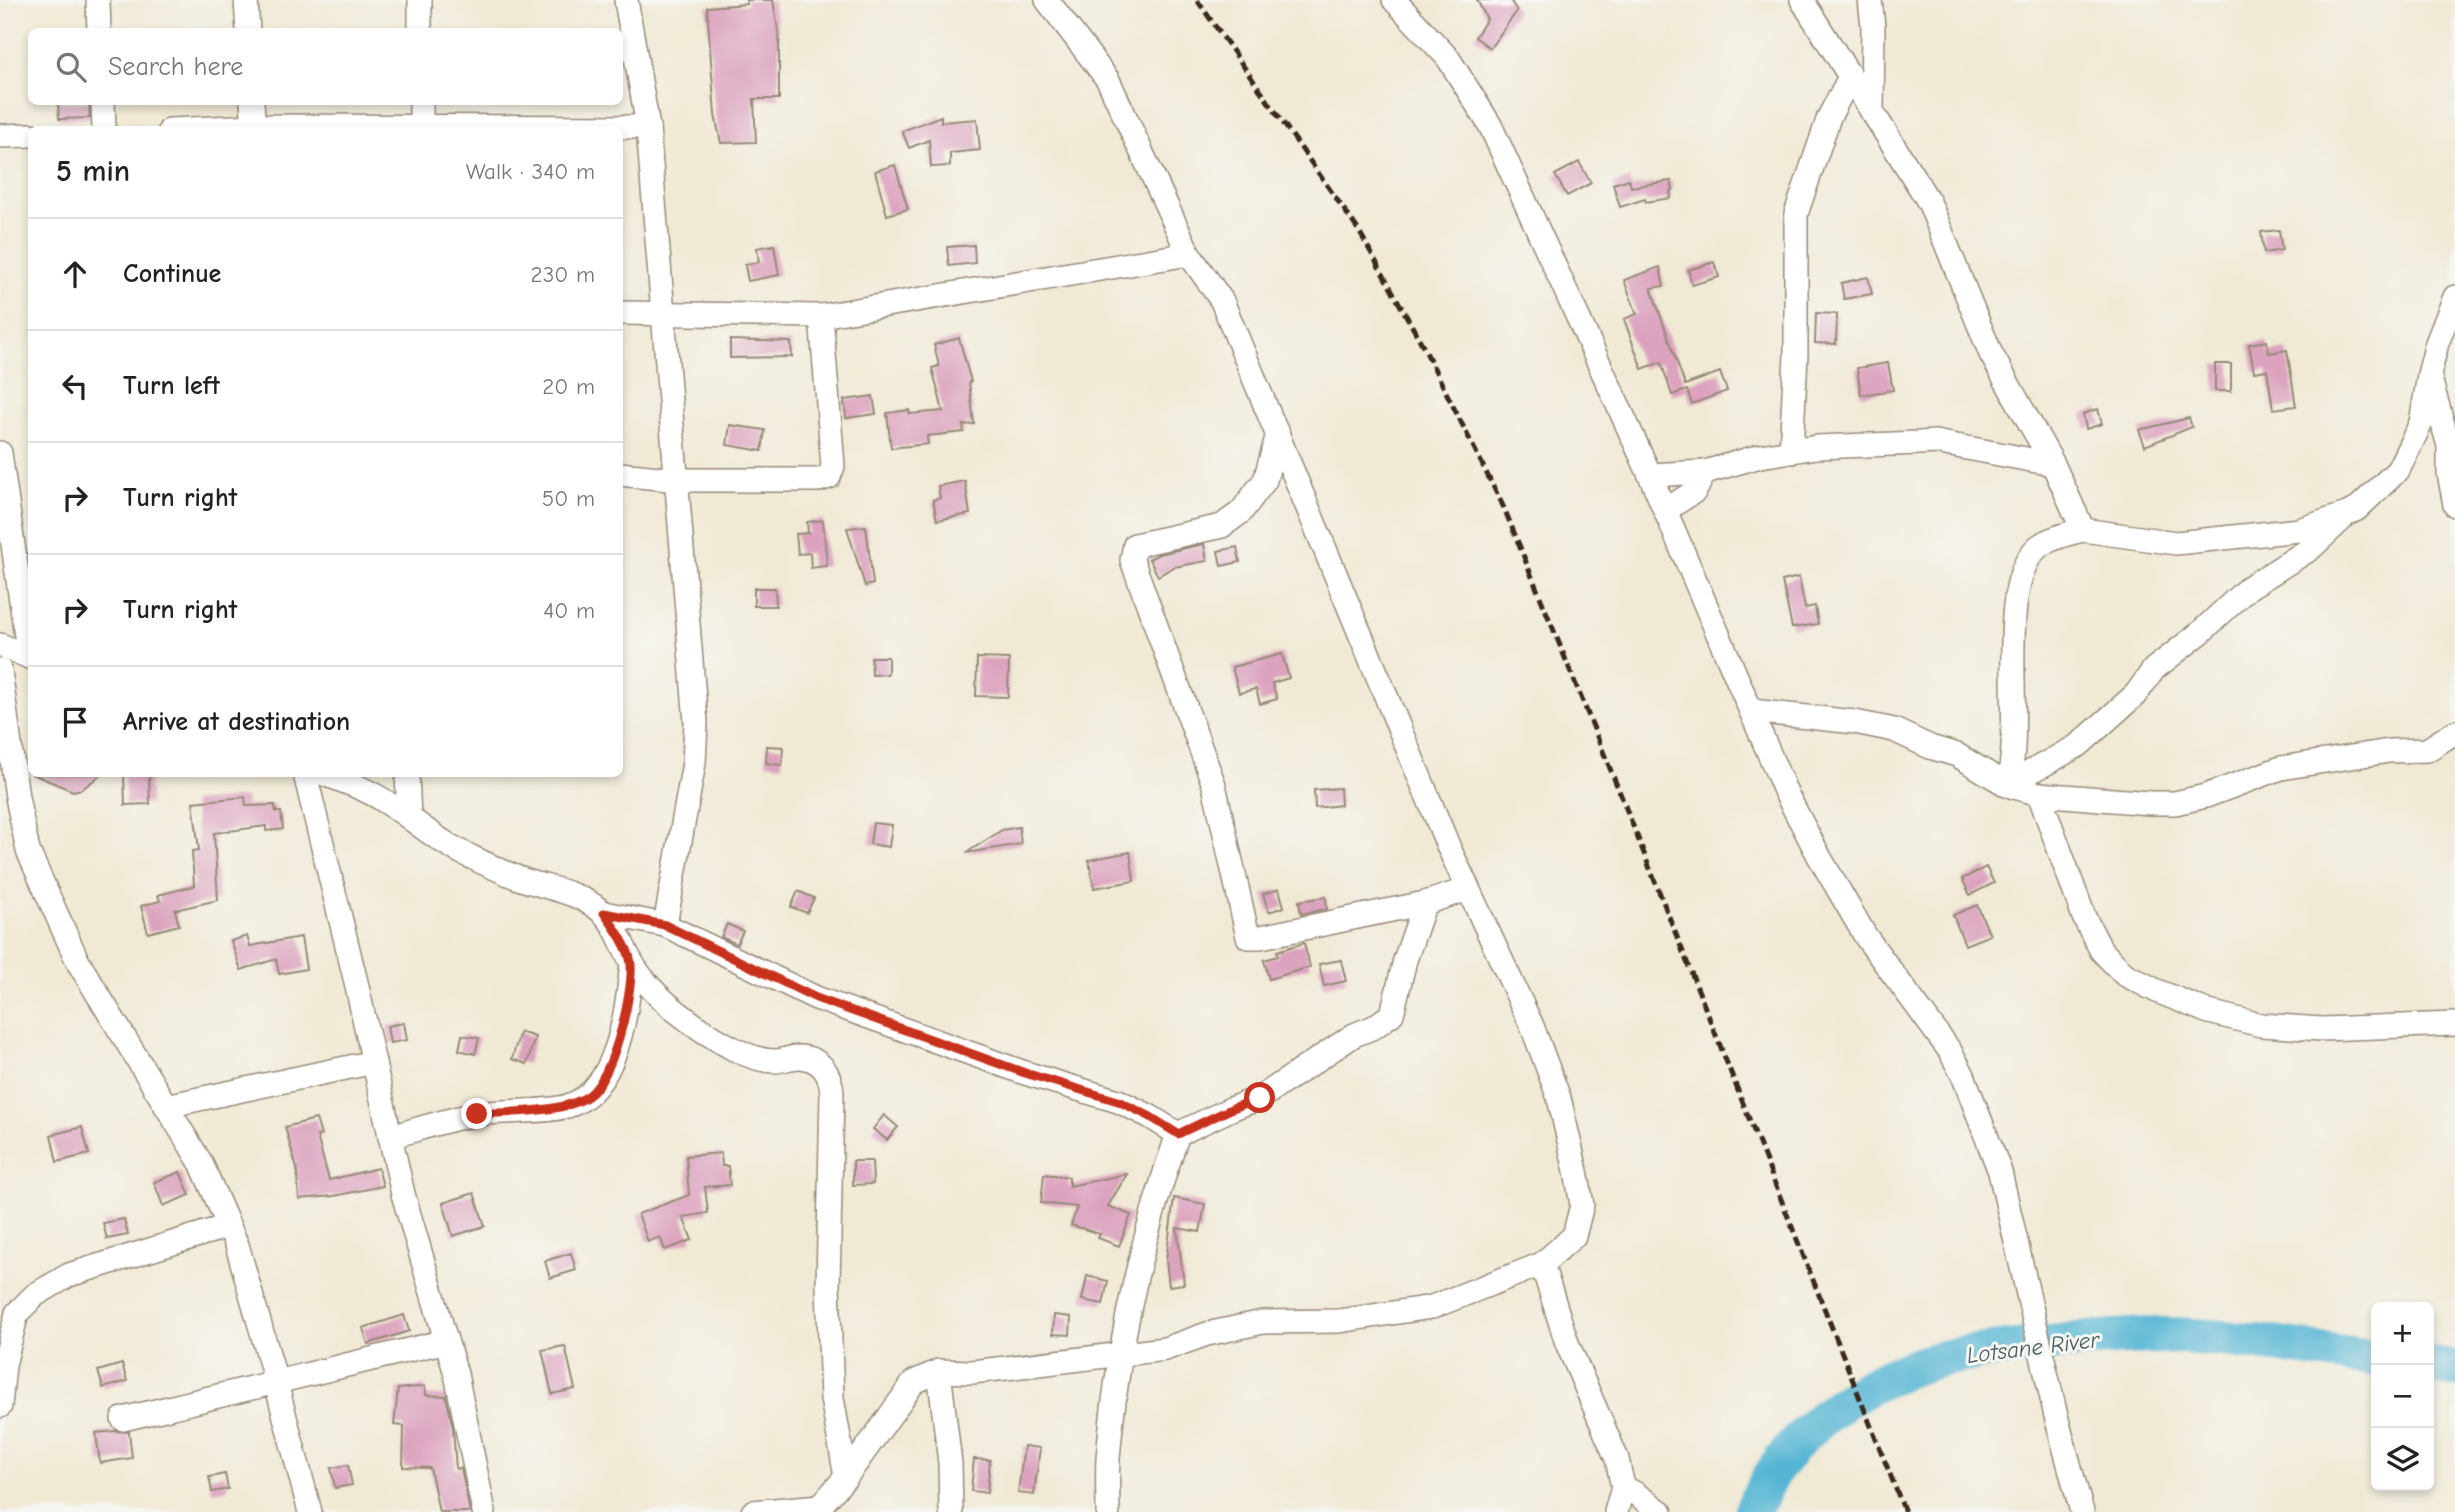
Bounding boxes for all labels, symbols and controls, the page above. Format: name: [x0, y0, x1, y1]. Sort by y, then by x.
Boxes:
search box: [28, 28, 623, 105]
icon: search: [52, 48, 90, 86]
text: Search here: [108, 52, 243, 82]
text: 5 min: [56, 154, 130, 189]
text: Walk · 340 m: [466, 158, 595, 185]
icon: ahead: [56, 255, 94, 293]
text: Continue: [123, 259, 221, 289]
text: 230 m: [531, 261, 595, 288]
icon: left: [56, 367, 94, 405]
text: Turn left: [123, 371, 220, 401]
text: 20 m: [542, 373, 595, 400]
icon: right: [56, 479, 94, 517]
text: Turn right: [123, 483, 237, 513]
text: 50 m: [542, 485, 595, 512]
icon: right: [56, 591, 94, 629]
text: Turn right: [123, 595, 237, 625]
text: 40 m: [543, 597, 595, 624]
icon: arrive: [56, 703, 94, 741]
text: Arrive at destination: [123, 707, 350, 737]
route start: [1244, 1082, 1275, 1113]
route end: [461, 1098, 492, 1129]
map controls: [2371, 1302, 2434, 1491]
button: +: [2371, 1302, 2434, 1365]
water label: Lotsane River: [1965, 1326, 2102, 1369]
button: −: [2371, 1365, 2434, 1428]
button: layers: [2371, 1428, 2434, 1491]

